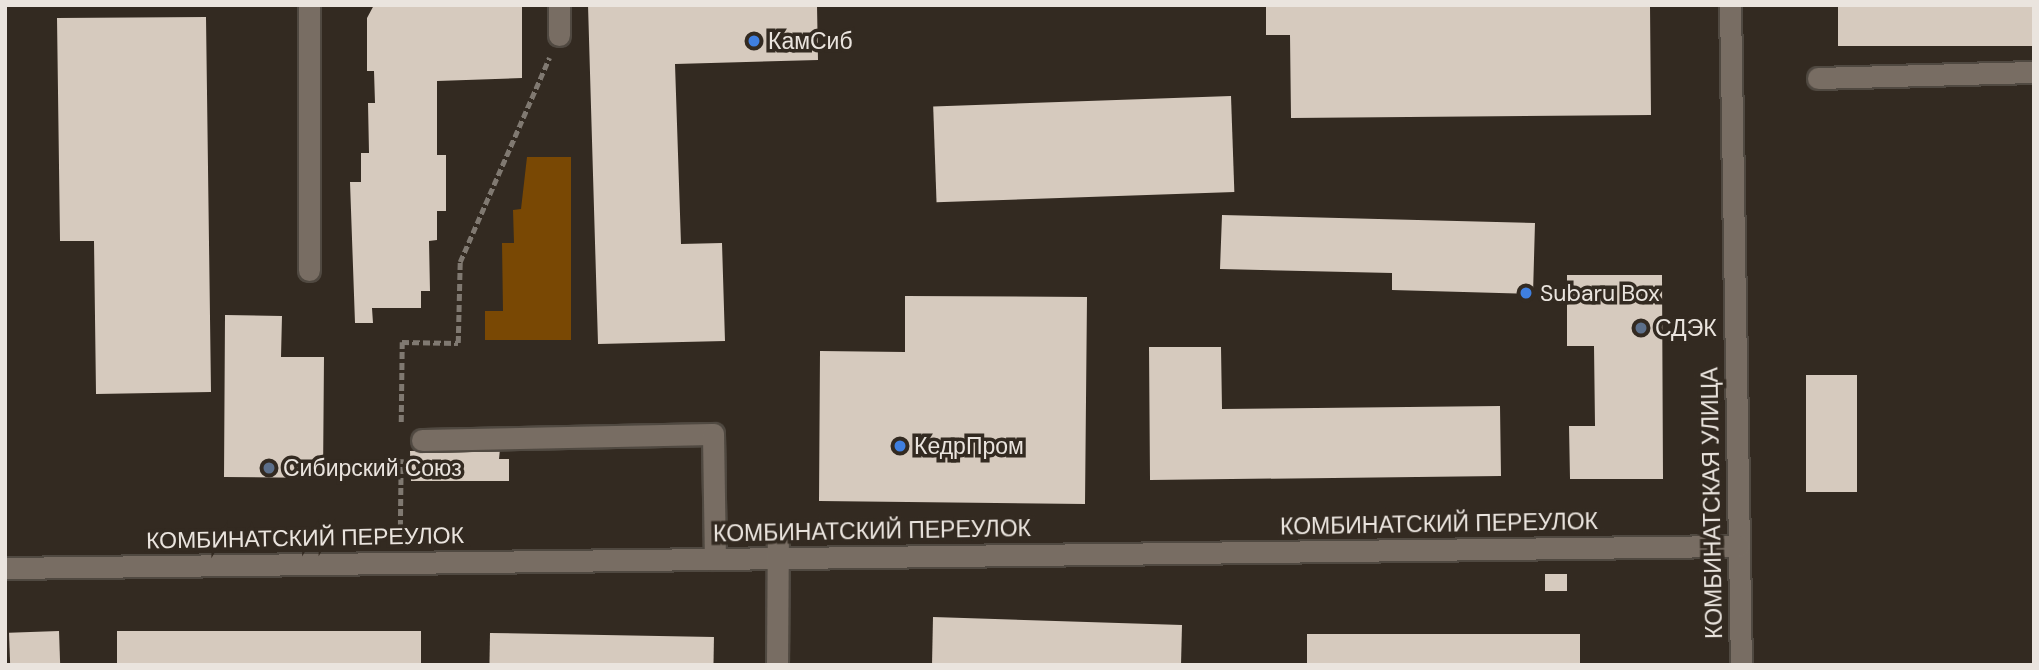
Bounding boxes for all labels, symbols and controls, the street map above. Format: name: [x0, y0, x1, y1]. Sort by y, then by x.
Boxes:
place label: КамСиб: [768, 27, 853, 55]
marker: КамСиб: [746, 33, 762, 49]
place label: Subaru Box: [1540, 279, 1660, 307]
marker: Subaru Box: [1518, 285, 1534, 301]
place label: СДЭК: [1655, 314, 1717, 342]
marker: СДЭК: [1633, 320, 1649, 336]
street label: КОМБИНАТСКАЯ УЛИЦА: [1696, 367, 1728, 639]
place label: КедрПром: [914, 432, 1024, 460]
marker: КедрПром: [892, 438, 908, 454]
place label: Сибирский Союз: [283, 454, 462, 482]
marker: Сибирский Союз: [261, 460, 277, 476]
street label: КОМБИНАТСКИЙ ПЕРЕУЛОК: [1280, 507, 1598, 541]
street label: КОМБИНАТСКИЙ ПЕРЕУЛОК: [713, 514, 1031, 548]
street label: КОМБИНАТСКИЙ ПЕРЕУЛОК: [146, 521, 464, 555]

